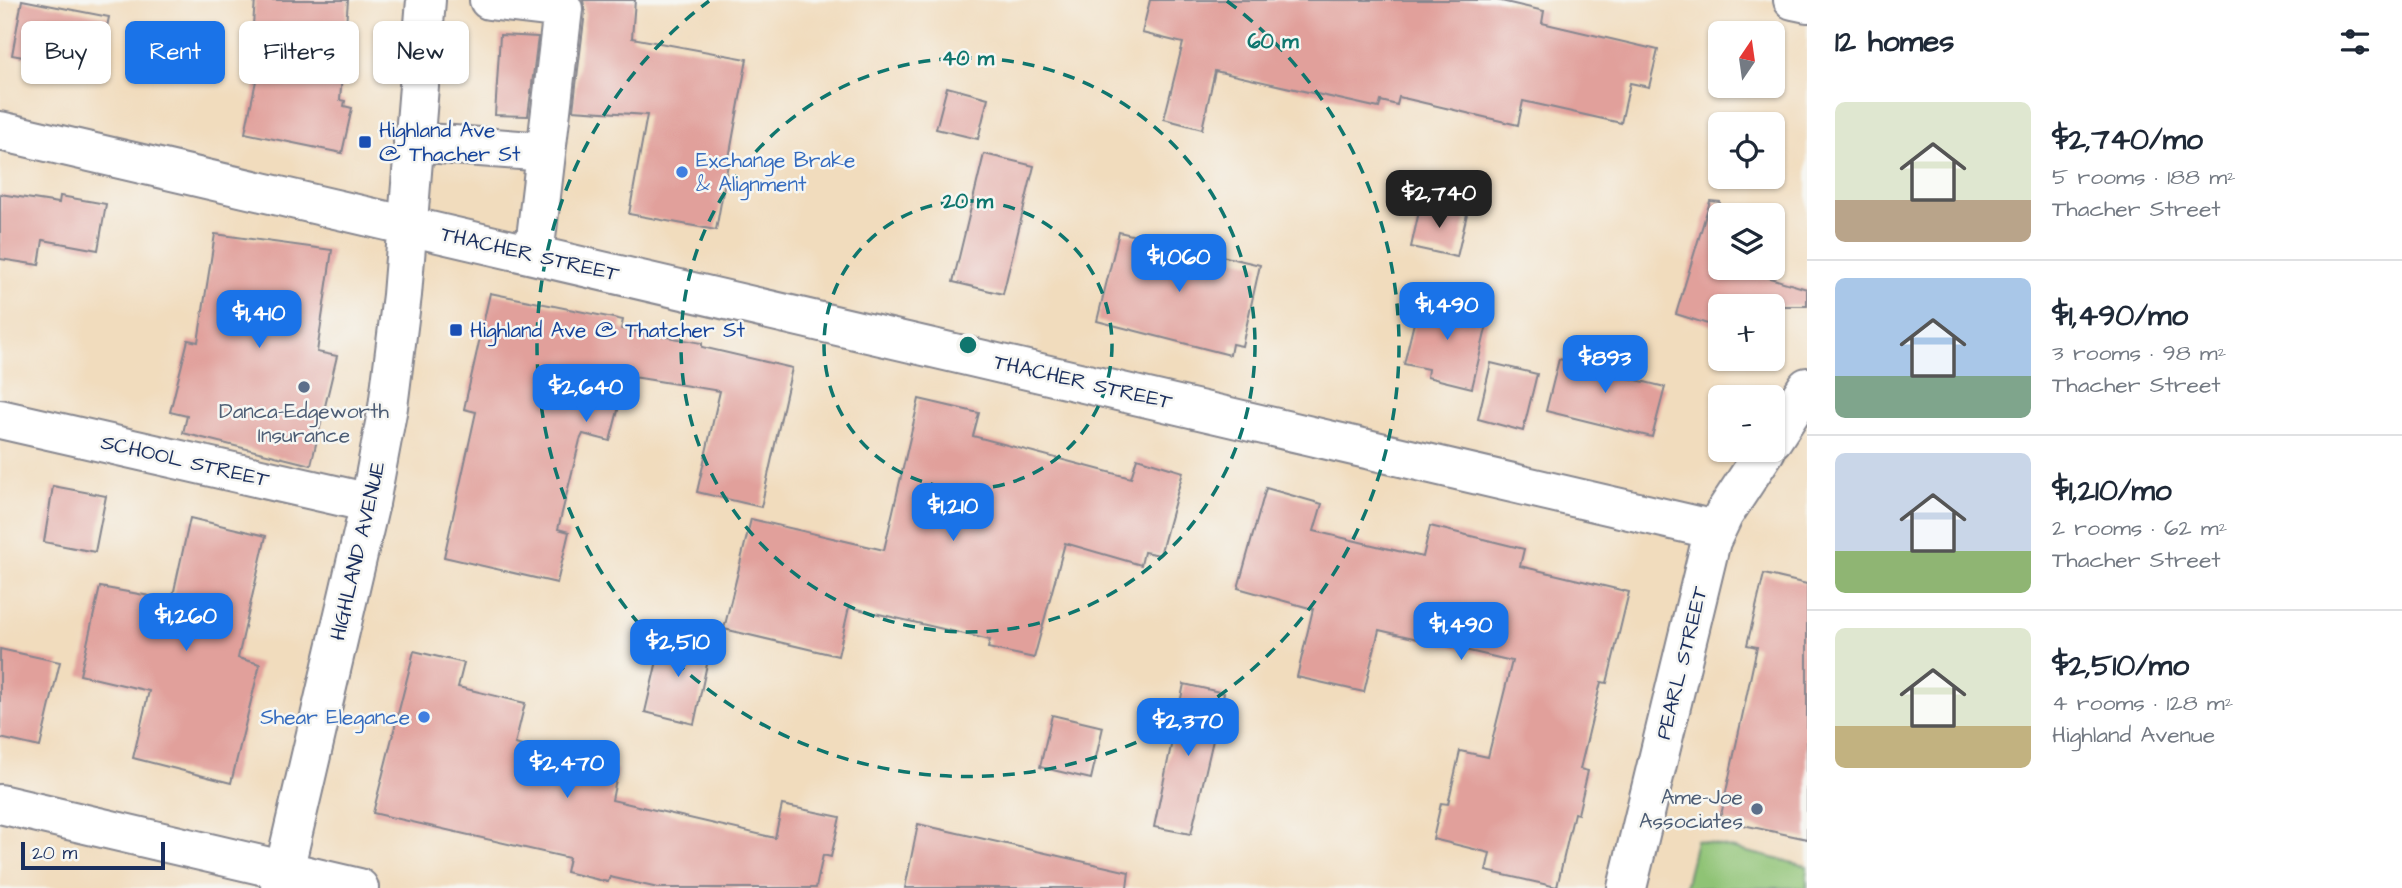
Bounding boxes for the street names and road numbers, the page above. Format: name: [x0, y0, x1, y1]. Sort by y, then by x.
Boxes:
street label: THACHER STREET: [438, 219, 623, 289]
street label: THACHER STREET: [991, 347, 1176, 417]
street label: SCHOOL STREET: [98, 428, 273, 495]
street label: HIGHLAND AVENUE: [323, 458, 393, 643]
street label: PEARL STREET: [1649, 583, 1715, 743]

